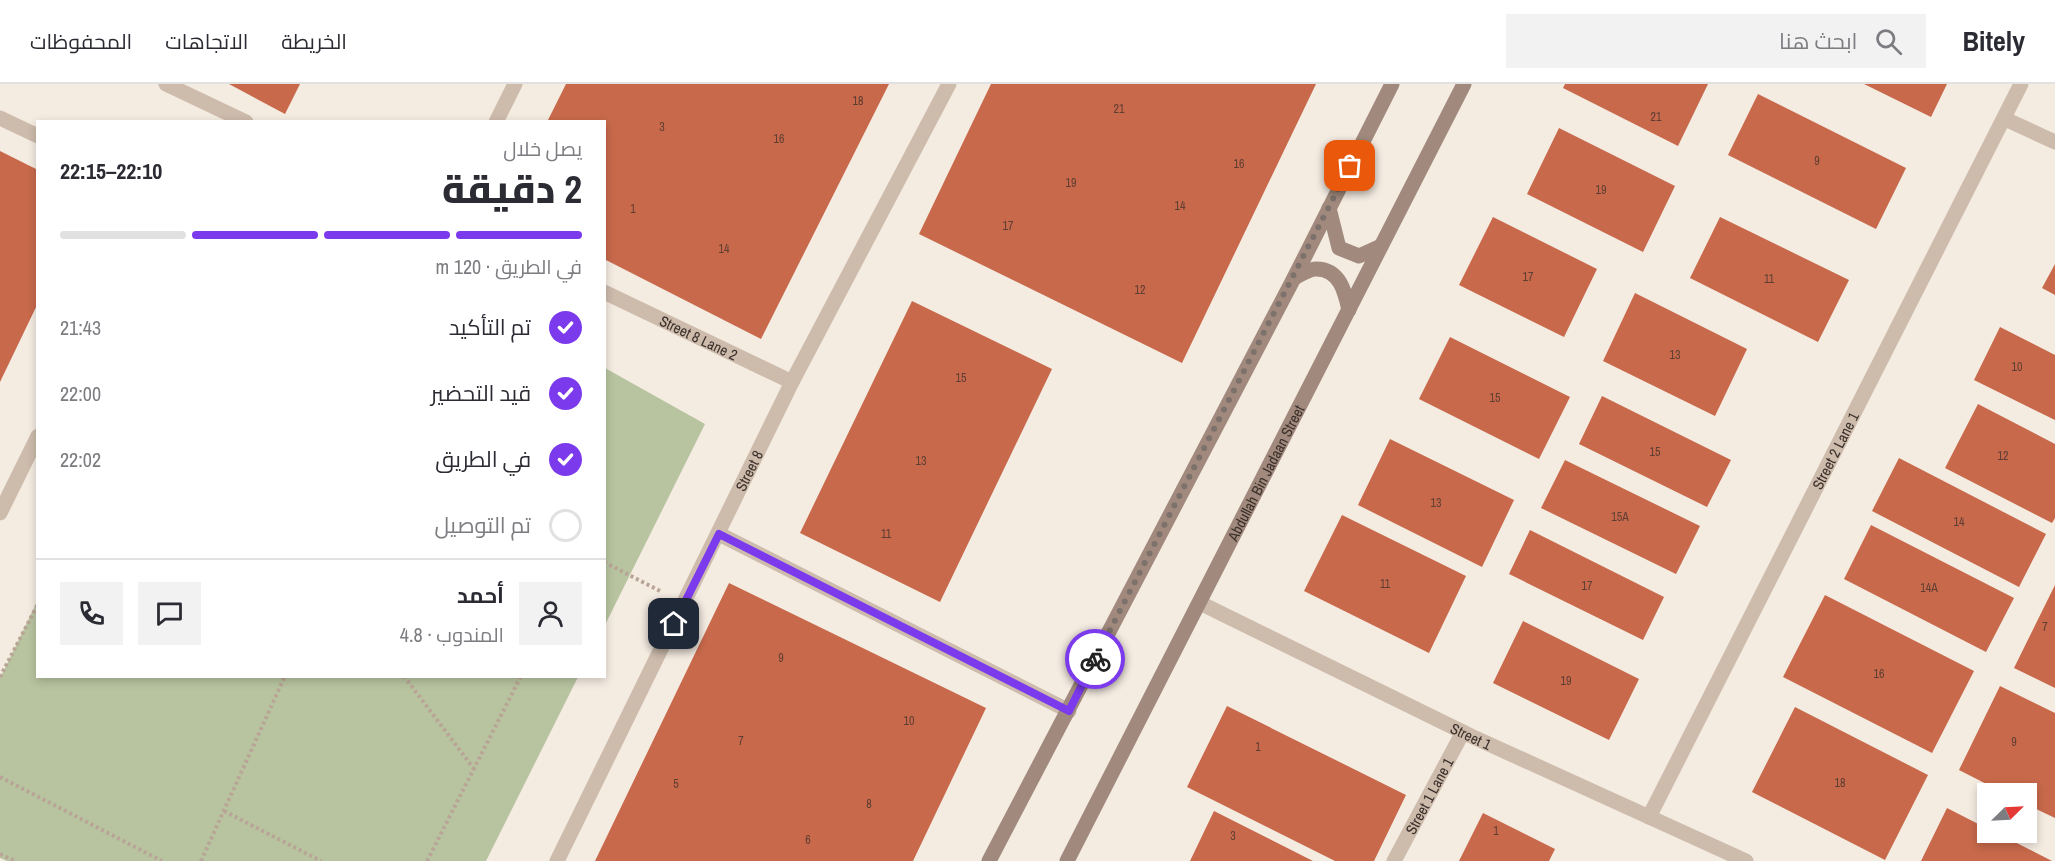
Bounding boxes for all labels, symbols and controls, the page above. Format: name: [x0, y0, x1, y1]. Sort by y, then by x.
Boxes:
search box: [1506, 14, 1926, 68]
text: Bitely: [1962, 22, 2025, 60]
icon: search: [1872, 25, 1905, 58]
text: ابحث هنا: [1779, 26, 1857, 56]
text: المحفوظات: [30, 27, 132, 56]
text: الاتجاهات: [165, 27, 248, 56]
text: الخريطة: [281, 27, 347, 56]
house number: 18: [853, 93, 863, 109]
house number: 21: [1114, 101, 1125, 117]
house number: 21: [1651, 109, 1662, 125]
house number: 3: [659, 119, 665, 135]
house number: 16: [774, 131, 784, 147]
text: يصل خلال: [503, 135, 582, 162]
pin: [1324, 140, 1375, 191]
icon: bag: [1333, 149, 1366, 182]
house number: 9: [1814, 153, 1820, 169]
text: 22:10–22:15: [60, 156, 162, 186]
house number: 16: [1234, 156, 1244, 172]
text: 2 دقيقة: [442, 163, 582, 215]
house number: 19: [1066, 175, 1076, 191]
house number: 19: [1596, 182, 1606, 198]
house number: 14: [1175, 198, 1186, 214]
house number: 1: [630, 201, 636, 217]
house number: 17: [1003, 218, 1014, 234]
house number: 14: [719, 241, 730, 257]
text: في الطريق · 120 m: [436, 253, 582, 280]
house number: 17: [1523, 269, 1534, 285]
house number: 11: [1764, 271, 1775, 287]
house number: 12: [1135, 282, 1145, 298]
street label: Street 8 Lane 2: [656, 310, 741, 365]
icon: check: [549, 311, 582, 344]
text: تم التأكيد: [449, 312, 531, 342]
text: 21:43: [60, 314, 101, 341]
house number: 13: [1670, 347, 1680, 363]
house number: 10: [2012, 359, 2022, 375]
house number: 15: [956, 370, 967, 386]
icon: check: [549, 377, 582, 410]
text: قيد التحضير: [431, 378, 531, 408]
text: 22:00: [60, 380, 101, 407]
house number: 15: [1490, 390, 1501, 406]
street label: Abdullah Bin Jadaan Street: [1221, 401, 1309, 545]
street label: Street 2 Lane 1: [1807, 408, 1863, 493]
icon: check: [549, 443, 582, 476]
text: في الطريق: [435, 444, 531, 474]
house number: 15: [1650, 444, 1661, 460]
text: 22:02: [60, 446, 101, 473]
street label: Street 8: [730, 446, 768, 494]
house number: 12: [1998, 448, 2008, 464]
house number: 13: [916, 453, 926, 469]
house number: 13: [1431, 495, 1441, 511]
house number: 15A: [1611, 509, 1629, 525]
text: تم التوصيل: [435, 510, 531, 540]
house number: 14: [1954, 514, 1965, 530]
house number: 11: [881, 526, 892, 542]
house number: 11: [1380, 576, 1391, 592]
house number: 17: [1582, 578, 1593, 594]
text: أحمد: [457, 580, 504, 610]
house number: 14A: [1920, 580, 1938, 596]
button: phone: [60, 582, 123, 645]
button: chat: [138, 582, 201, 645]
button: person: [519, 582, 582, 645]
pin: [648, 598, 699, 649]
icon: home: [657, 607, 690, 640]
house number: 7: [2042, 619, 2048, 635]
text: المندوب · 4.8: [400, 621, 504, 648]
courier: [1065, 629, 1125, 689]
icon: bike: [1079, 643, 1112, 676]
house number: 9: [778, 650, 784, 666]
house number: 16: [1874, 666, 1884, 682]
house number: 19: [1561, 673, 1571, 689]
house number: 10: [904, 713, 914, 729]
street label: Street 1: [1447, 717, 1495, 755]
house number: 7: [738, 733, 744, 749]
house number: 9: [2011, 734, 2017, 750]
house number: 1: [1255, 739, 1261, 755]
street label: Street 1 Lane 1: [1400, 754, 1458, 838]
house number: 18: [1835, 775, 1845, 791]
house number: 5: [673, 776, 679, 792]
north arrow: [1977, 783, 2037, 843]
map controls: [1977, 783, 2037, 843]
house number: 8: [866, 796, 872, 812]
house number: 1: [1493, 823, 1499, 839]
house number: 3: [1230, 828, 1236, 844]
house number: 6: [805, 832, 811, 848]

